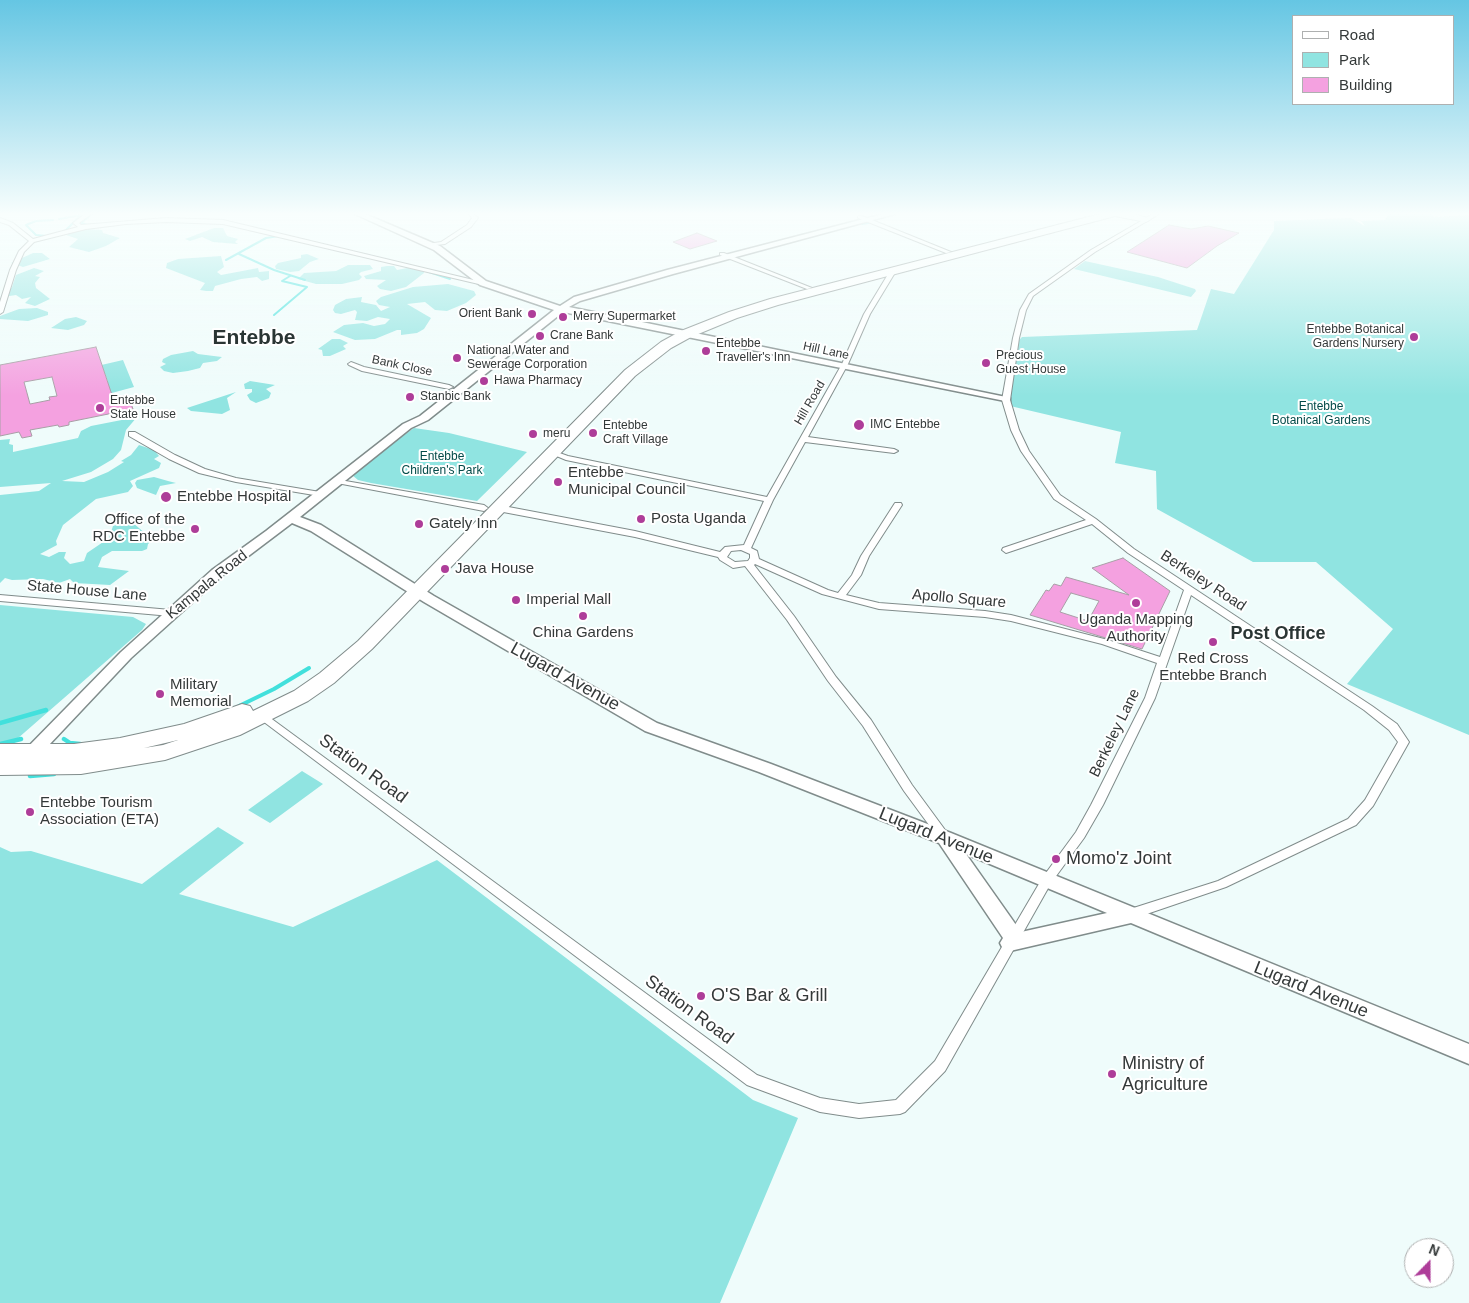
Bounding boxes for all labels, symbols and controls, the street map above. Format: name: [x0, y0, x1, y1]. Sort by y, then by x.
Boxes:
legend: [1292, 15, 1454, 105]
text: Road: [1339, 26, 1375, 43]
text: Park: [1339, 51, 1370, 68]
text: Building: [1339, 76, 1392, 93]
place label: Orient Bank: [459, 307, 522, 321]
marker: Orient Bank: [526, 308, 538, 320]
place label: Merry Supermarket: [573, 310, 676, 324]
marker: Merry Supermarket: [557, 311, 569, 323]
place label: Entebbe Botanical Gardens Nursery: [1307, 323, 1404, 351]
district label: Entebbe: [213, 325, 295, 351]
place label: Crane Bank: [550, 329, 613, 343]
marker: Crane Bank: [534, 330, 546, 342]
marker: Entebbe Botanical Gardens Nursery: [1408, 331, 1420, 343]
place label: Entebbe Traveller's Inn: [716, 337, 791, 365]
street label: Hill Lane: [802, 339, 850, 363]
place label: National Water and Sewerage Corporation: [467, 344, 587, 372]
marker: Entebbe Traveller's Inn: [700, 345, 712, 357]
place label: Precious Guest House: [996, 349, 1066, 377]
marker: National Water and Sewerage Corporation: [451, 352, 463, 364]
street label: Bank Close: [370, 353, 434, 379]
marker: Precious Guest House: [980, 357, 992, 369]
place label: Hawa Pharmacy: [494, 374, 582, 388]
marker: Hawa Pharmacy: [478, 375, 490, 387]
street label: Hill Road: [792, 378, 828, 428]
place label: Stanbic Bank: [420, 390, 491, 404]
marker: Stanbic Bank: [404, 391, 416, 403]
place label: Entebbe State House: [110, 394, 176, 422]
park label: Entebbe Botanical Gardens: [1272, 400, 1370, 428]
marker: Entebbe State House: [94, 402, 106, 414]
marker: IMC Entebbe: [852, 418, 866, 432]
place label: IMC Entebbe: [870, 418, 940, 432]
place label: Entebbe Craft Village: [603, 419, 668, 447]
place label: meru: [543, 427, 570, 441]
marker: Entebbe Craft Village: [587, 427, 599, 439]
marker: meru: [527, 428, 539, 440]
park label: Entebbe Children's Park: [402, 450, 482, 478]
place label: Entebbe Municipal Council: [568, 464, 686, 499]
marker: Entebbe Municipal Council: [552, 476, 564, 488]
place label: Entebbe Hospital: [177, 488, 291, 506]
marker: Entebbe Hospital: [159, 490, 173, 504]
place label: Posta Uganda: [651, 510, 746, 528]
place label: Office of the RDC Entebbe: [92, 511, 185, 546]
marker: Posta Uganda: [635, 513, 647, 525]
place label: Gately Inn: [429, 515, 497, 533]
marker: Gately Inn: [413, 518, 425, 530]
marker: Office of the RDC Entebbe: [189, 523, 201, 535]
street label: Kampala Road: [163, 547, 251, 623]
street label: Berkeley Road: [1157, 547, 1249, 615]
place label: Java House: [455, 560, 534, 578]
marker: Java House: [439, 563, 451, 575]
street label: State House Lane: [26, 577, 148, 605]
street label: Apollo Square: [911, 586, 1007, 612]
place label: Imperial Mall: [526, 591, 611, 609]
marker: Imperial Mall: [510, 594, 522, 606]
marker: Uganda Mapping Authority: [1130, 597, 1142, 609]
marker: China Gardens: [577, 610, 589, 622]
place label: Uganda Mapping Authority: [1079, 611, 1193, 646]
district label: Post Office: [1230, 623, 1326, 645]
place label: China Gardens: [533, 624, 633, 642]
marker: Red Cross Entebbe Branch: [1207, 636, 1219, 648]
street label: Lugard Avenue: [507, 638, 623, 716]
place label: Red Cross Entebbe Branch: [1159, 650, 1267, 685]
place label: Military Memorial: [170, 676, 232, 711]
street label: Berkeley Lane: [1086, 686, 1144, 780]
marker: Military Memorial: [154, 688, 166, 700]
street label: Station Road: [315, 730, 411, 808]
place label: Entebbe Tourism Association (ETA): [40, 794, 159, 829]
street label: Lugard Avenue: [876, 803, 996, 869]
marker: Entebbe Tourism Association (ETA): [24, 806, 36, 818]
place label: Momo'z Joint: [1066, 848, 1171, 870]
marker: Momo'z Joint: [1050, 853, 1062, 865]
street label: Lugard Avenue: [1251, 957, 1371, 1023]
street label: Station Road: [641, 971, 737, 1049]
place label: O'S Bar & Grill: [711, 985, 827, 1007]
marker: O'S Bar & Grill: [695, 990, 707, 1002]
place label: Ministry of Agriculture: [1122, 1053, 1208, 1096]
marker: Ministry of Agriculture: [1106, 1068, 1118, 1080]
north arrow: [1404, 1238, 1454, 1288]
text: N: [1427, 1241, 1442, 1259]

